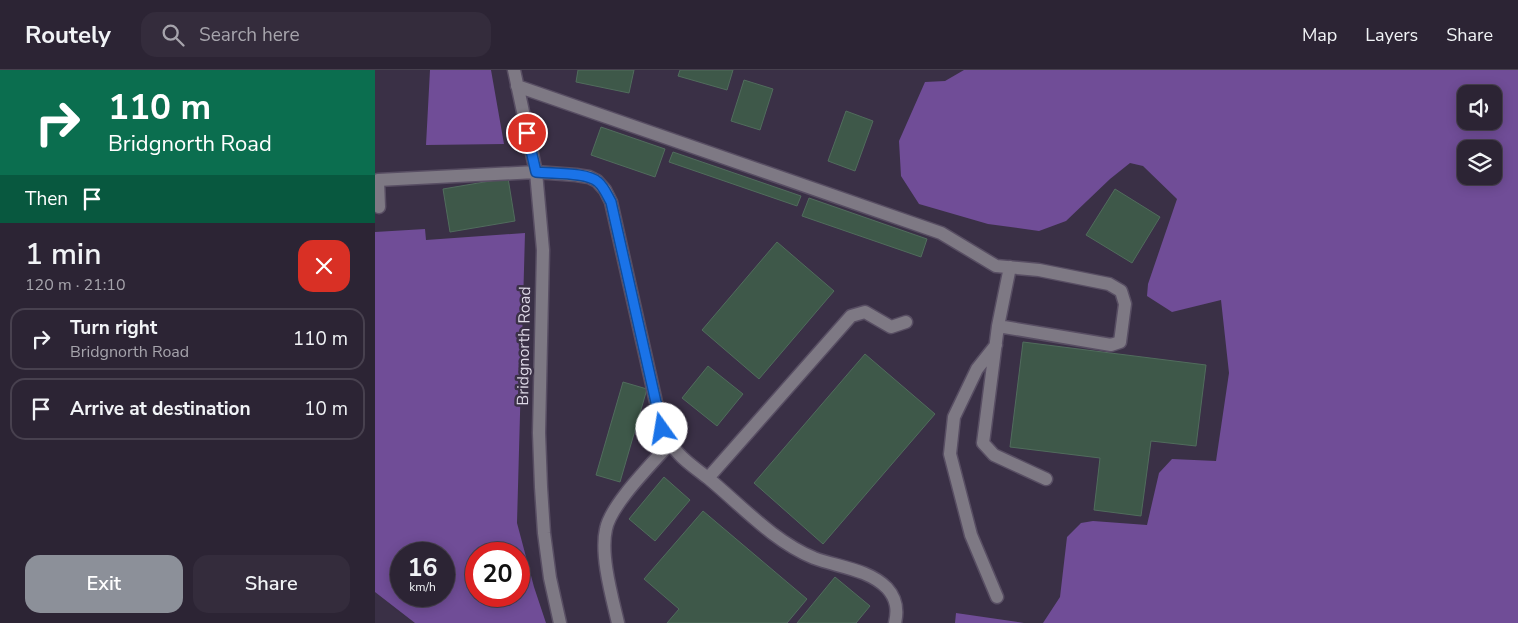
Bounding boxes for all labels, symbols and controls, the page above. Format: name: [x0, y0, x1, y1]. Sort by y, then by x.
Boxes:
search box: [141, 12, 491, 57]
text: Routely: [25, 19, 111, 51]
icon: search: [159, 21, 187, 49]
text: Search here: [199, 22, 300, 48]
text: Map: [1302, 23, 1337, 47]
text: Layers: [1365, 23, 1418, 47]
text: Share: [1446, 23, 1493, 47]
text: 110 m: [108, 84, 211, 131]
map controls: [1457, 85, 1502, 185]
button: sound: [1457, 85, 1502, 130]
icon: right: [25, 90, 90, 155]
pin: [506, 112, 548, 154]
icon: arrive: [513, 119, 541, 147]
text: Bridgnorth Road: [108, 129, 272, 159]
button: layers: [1457, 140, 1502, 185]
icon: arrive: [78, 185, 106, 213]
text: Then: [25, 186, 68, 212]
text: 1 min: [25, 234, 101, 275]
button: close: [298, 240, 350, 292]
text: 120 m · 21:10: [25, 274, 126, 296]
street label: Bridgnorth Road: [512, 286, 536, 406]
text: Turn right: [70, 315, 157, 341]
icon: right: [27, 325, 55, 353]
text: 110 m: [293, 326, 348, 352]
text: Bridgnorth Road: [70, 341, 189, 363]
icon: arrive: [27, 395, 55, 423]
text: Arrive at destination: [70, 396, 251, 422]
text: 10 m: [304, 396, 348, 422]
position arrow: [635, 402, 687, 454]
speed limit sign: 20: [465, 542, 530, 607]
text: 16: [407, 551, 438, 585]
button: Exit: [25, 555, 183, 613]
button: Share: [193, 555, 350, 613]
text: km/h: [409, 579, 436, 595]

